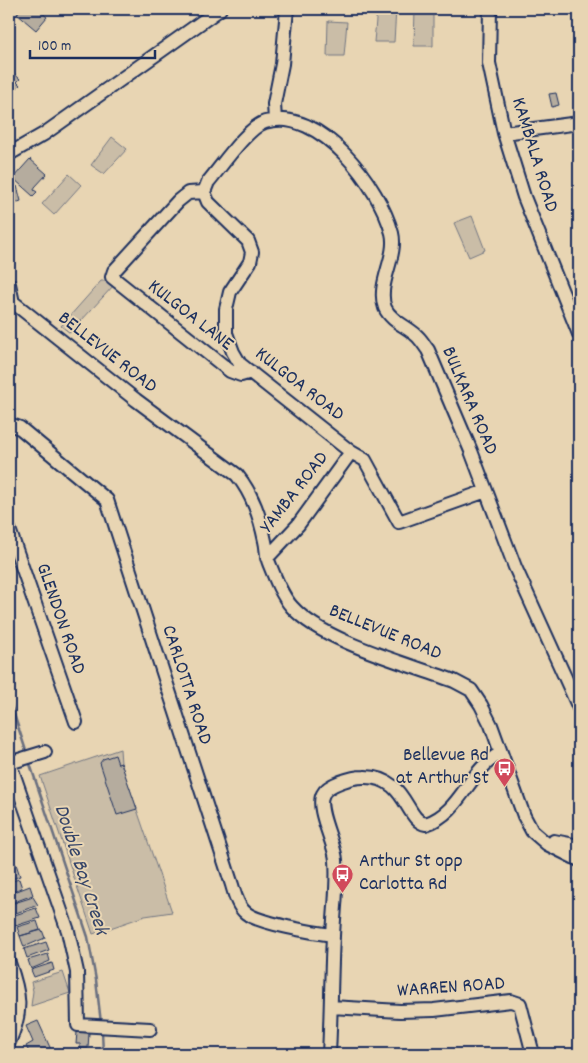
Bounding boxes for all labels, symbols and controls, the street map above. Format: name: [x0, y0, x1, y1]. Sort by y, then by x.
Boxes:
scale bar: [30, 28, 155, 60]
text: 100 m: [38, 36, 71, 58]
street label: KAMBALA ROAD: [503, 94, 565, 216]
street label: KULGOA LANE: [141, 274, 239, 358]
street label: BELLEVUE ROAD: [51, 305, 163, 401]
street label: KULGOA ROAD: [248, 341, 350, 429]
street label: BULKARA ROAD: [434, 343, 504, 459]
street label: YAMBA ROAD: [254, 446, 336, 540]
street label: GLENDON ROAD: [28, 560, 92, 678]
street label: BELLEVUE ROAD: [324, 598, 446, 668]
street label: CARLOTTA ROAD: [153, 622, 219, 748]
place label: Bellevue Rd at Arthur St: [396, 742, 489, 793]
bus stop icon: Bellevue Rd at Arthur St: [493, 756, 517, 787]
water label: Double Bay Creek: [45, 801, 116, 941]
place label: Arthur St opp Carlotta Rd: [359, 848, 463, 899]
bus stop icon: Arthur St opp Carlotta Rd: [331, 862, 355, 893]
street label: WARREN ROAD: [396, 970, 506, 1006]

